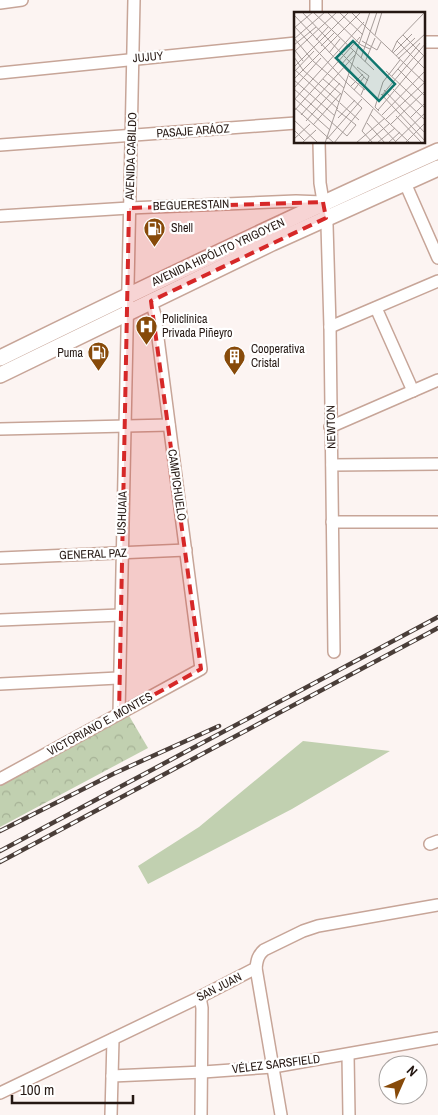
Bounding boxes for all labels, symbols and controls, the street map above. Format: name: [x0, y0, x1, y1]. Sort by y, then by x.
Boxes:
inset map: [294, 12, 426, 144]
street label: JUJUY: [132, 48, 164, 66]
street label: AVENIDA CABILDO: [121, 111, 141, 201]
street label: PASAJE ARÁOZ: [156, 120, 230, 142]
street label: BEGUERESTAIN: [153, 196, 229, 214]
street label: AVENIDA HIPÓLITO YRIGOYEN: [148, 214, 287, 290]
fuel station icon: Shell: [143, 216, 167, 247]
place label: Shell: [171, 220, 193, 236]
place label: Policlínica Privada Piñeyro: [162, 311, 233, 341]
hospital icon: Policlínica Privada Piñeyro: [134, 314, 158, 345]
fuel station icon: Puma: [87, 341, 111, 372]
place label: Cooperativa Cristal: [251, 341, 305, 371]
building icon: Cooperativa Cristal: [223, 344, 247, 375]
place label: Puma: [57, 345, 84, 361]
street label: NEWTON: [323, 405, 339, 449]
street label: CAMPICHUELO: [164, 448, 190, 522]
street label: USHUAIA: [113, 490, 131, 535]
street label: GENERAL PAZ: [59, 545, 127, 563]
street label: VICTORIANO E. MONTES: [45, 688, 156, 760]
street label: SAN JUAN: [194, 969, 244, 1005]
street label: VÉLEZ SARSFIELD: [231, 1051, 321, 1077]
north arrow: [378, 1055, 428, 1105]
text: N: [403, 1062, 421, 1080]
scale bar: [12, 1072, 134, 1104]
text: 100 m: [20, 1079, 54, 1100]

